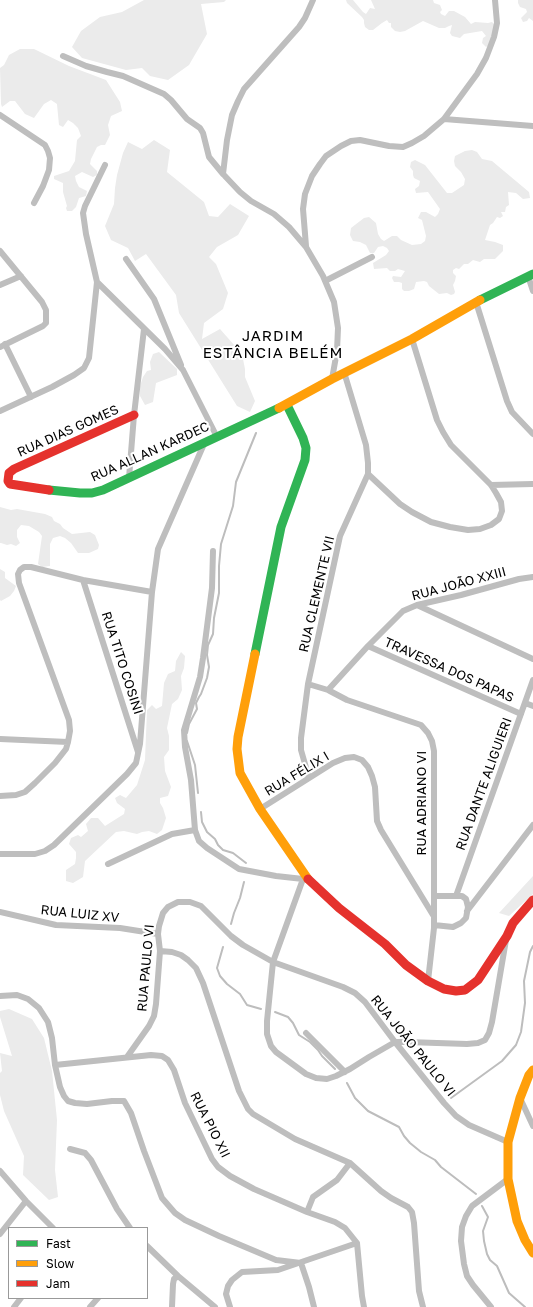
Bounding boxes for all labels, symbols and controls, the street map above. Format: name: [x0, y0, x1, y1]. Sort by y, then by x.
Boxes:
district label: JARDIM ESTÂNCIA BELÉM: [203, 327, 343, 362]
street label: RUA DIAS GOMES: [15, 402, 121, 460]
street label: RUA ALLAN KARDEC: [88, 419, 212, 485]
street label: RUA CLEMENTE VII: [296, 534, 338, 654]
street label: RUA JOÃO XXIII: [410, 564, 508, 604]
street label: RUA TITO COSINI: [98, 610, 146, 716]
street label: TRAVESSA DOS PAPAS: [382, 634, 516, 706]
street label: RUA DANTE ALIGUIERI: [453, 715, 515, 853]
street label: RUA FÉLIX I: [262, 749, 332, 799]
street label: RUA ADRIANO VI: [414, 751, 430, 855]
street label: RUA LUIZ XV: [40, 902, 120, 926]
street label: RUA PAULO VI: [134, 924, 158, 1012]
street label: RUA JOÃO PAULO VI: [367, 992, 459, 1100]
street label: RUA PIO XII: [187, 1089, 233, 1161]
legend: [8, 1227, 148, 1299]
text: Fast: [46, 1236, 71, 1251]
text: Slow: [46, 1256, 74, 1271]
text: Jam: [46, 1276, 70, 1291]

